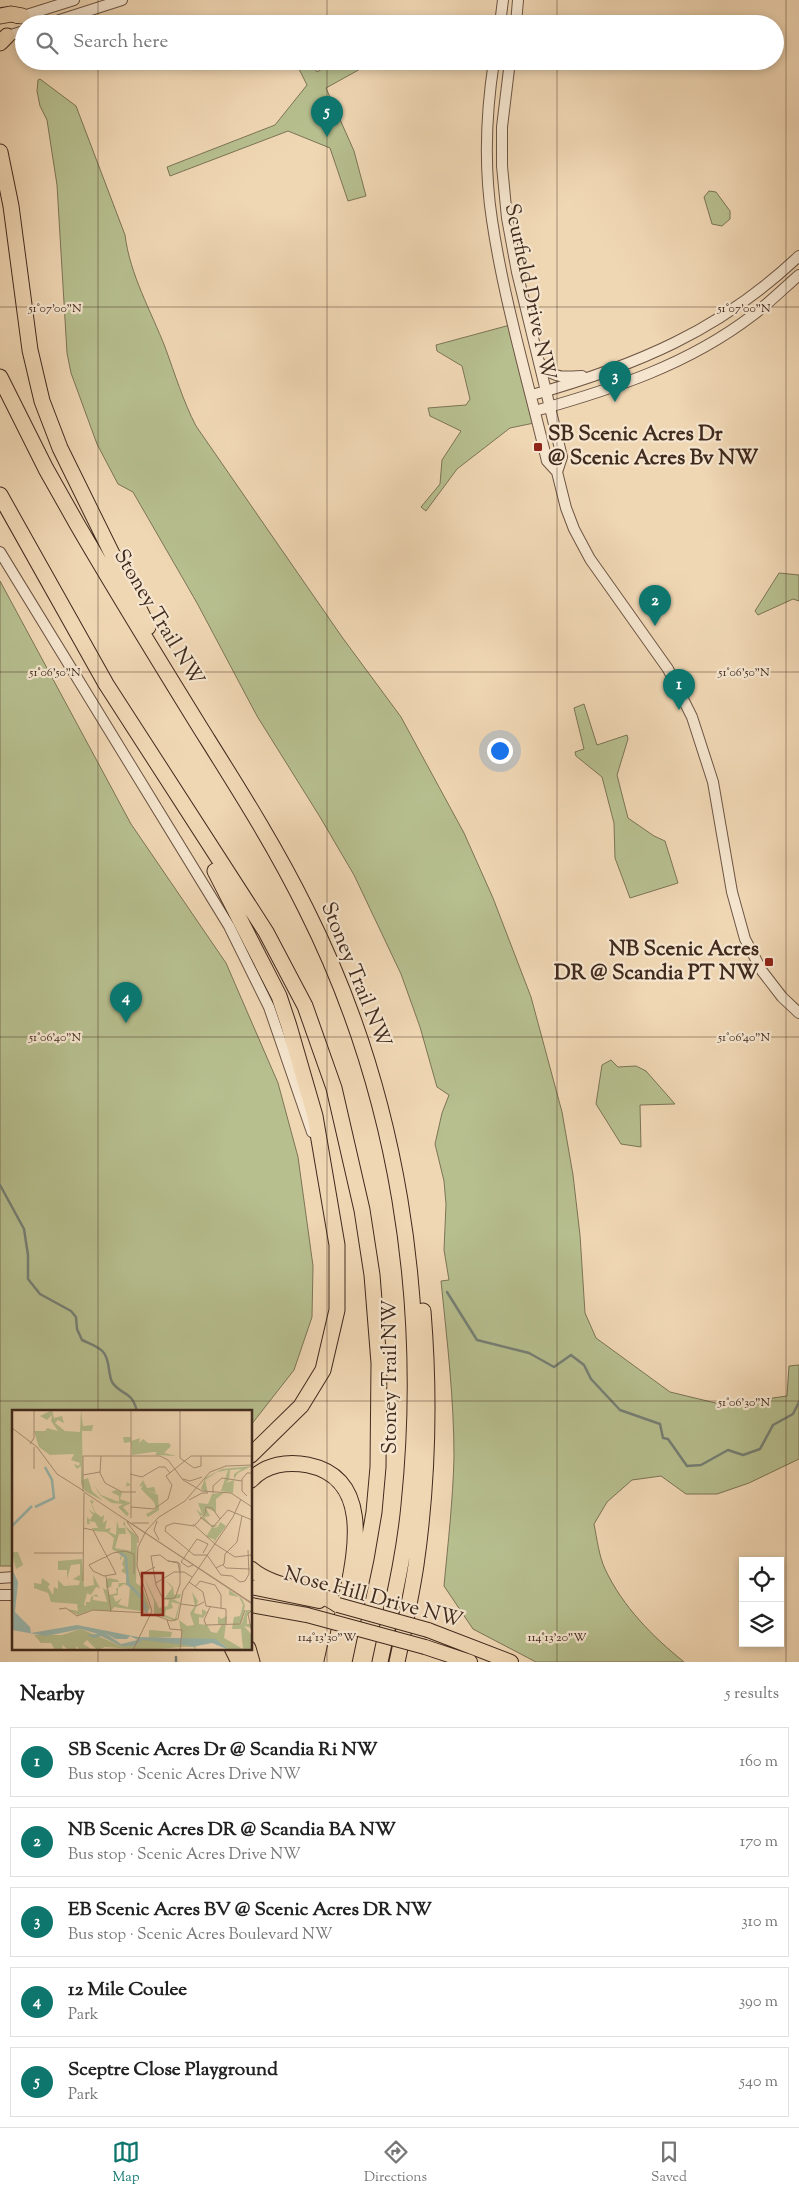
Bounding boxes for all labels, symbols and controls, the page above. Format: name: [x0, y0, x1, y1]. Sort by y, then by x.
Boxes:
search box: [15, 15, 784, 70]
icon: search: [33, 29, 61, 57]
text: Search here: [73, 29, 168, 56]
pin: 5: [311, 96, 343, 137]
street label: Scurfield Drive NW: [496, 201, 562, 383]
text: 51°07'00"N: [28, 300, 82, 318]
text: 51°07'00"N: [717, 300, 771, 318]
pin: 3: [599, 361, 631, 402]
place label: SB Scenic Acres Dr @ Scenic Acres Bv NW: [548, 420, 759, 474]
marker: SB Scenic Acres Dr @ Scenic Acres Bv NW: [532, 441, 544, 453]
street label: Stoney Trail NW: [105, 544, 211, 692]
pin: 2: [639, 585, 671, 626]
text: 51°06'50"N: [28, 664, 81, 682]
text: 51°06'50"N: [717, 664, 770, 682]
pin: 1: [663, 669, 695, 710]
your location: [487, 738, 513, 764]
street label: Stoney Trail NW: [312, 898, 398, 1052]
place label: NB Scenic Acres DR @ Scandia PT NW: [554, 935, 760, 989]
marker: NB Scenic Acres DR @ Scandia PT NW: [763, 956, 775, 968]
pin: 4: [110, 982, 142, 1023]
text: 51°06'40"N: [28, 1029, 81, 1047]
text: 51°06'40"N: [717, 1029, 770, 1047]
street label: Stoney Trail NW: [376, 1300, 406, 1454]
text: 51°06'30"N: [717, 1394, 770, 1412]
inset map: [12, 1410, 252, 1650]
map controls: [739, 1557, 784, 1647]
button: locate: [739, 1557, 784, 1602]
street label: Nose Hill Drive NW: [280, 1560, 466, 1636]
button: layers: [739, 1602, 784, 1647]
text: 114°13'30"W: [298, 1629, 357, 1647]
text: 114°13'20"W: [527, 1629, 587, 1647]
text: Nearby: [20, 1680, 85, 1710]
text: 5 results: [725, 1683, 779, 1706]
text: SB Scenic Acres Dr @ Scandia Ri NW: [68, 1737, 378, 1764]
text: 1: [34, 1751, 40, 1774]
text: 160 m: [740, 1751, 778, 1774]
text: Bus stop · Scenic Acres Drive NW: [68, 1764, 301, 1787]
text: NB Scenic Acres DR @ Scandia BA NW: [68, 1817, 396, 1844]
text: 2: [33, 1831, 41, 1854]
text: 170 m: [740, 1831, 778, 1854]
text: Bus stop · Scenic Acres Drive NW: [68, 1844, 301, 1867]
text: EB Scenic Acres BV @ Scenic Acres DR NW: [68, 1897, 432, 1924]
text: 3: [34, 1911, 40, 1934]
text: 310 m: [741, 1911, 778, 1934]
text: Bus stop · Scenic Acres Boulevard NW: [68, 1924, 333, 1947]
text: 12 Mile Coulee: [68, 1977, 187, 2004]
text: 4: [33, 1991, 41, 2014]
text: 390 m: [739, 1991, 778, 2014]
text: Park: [68, 2004, 99, 2027]
text: Sceptre Close Playground: [68, 2057, 278, 2084]
text: 5: [34, 2071, 40, 2094]
text: 540 m: [740, 2071, 778, 2094]
text: Park: [68, 2084, 99, 2107]
tab: Map: [112, 2138, 140, 2188]
tab: Directions: [364, 2138, 427, 2188]
tab: Saved: [651, 2138, 687, 2188]

